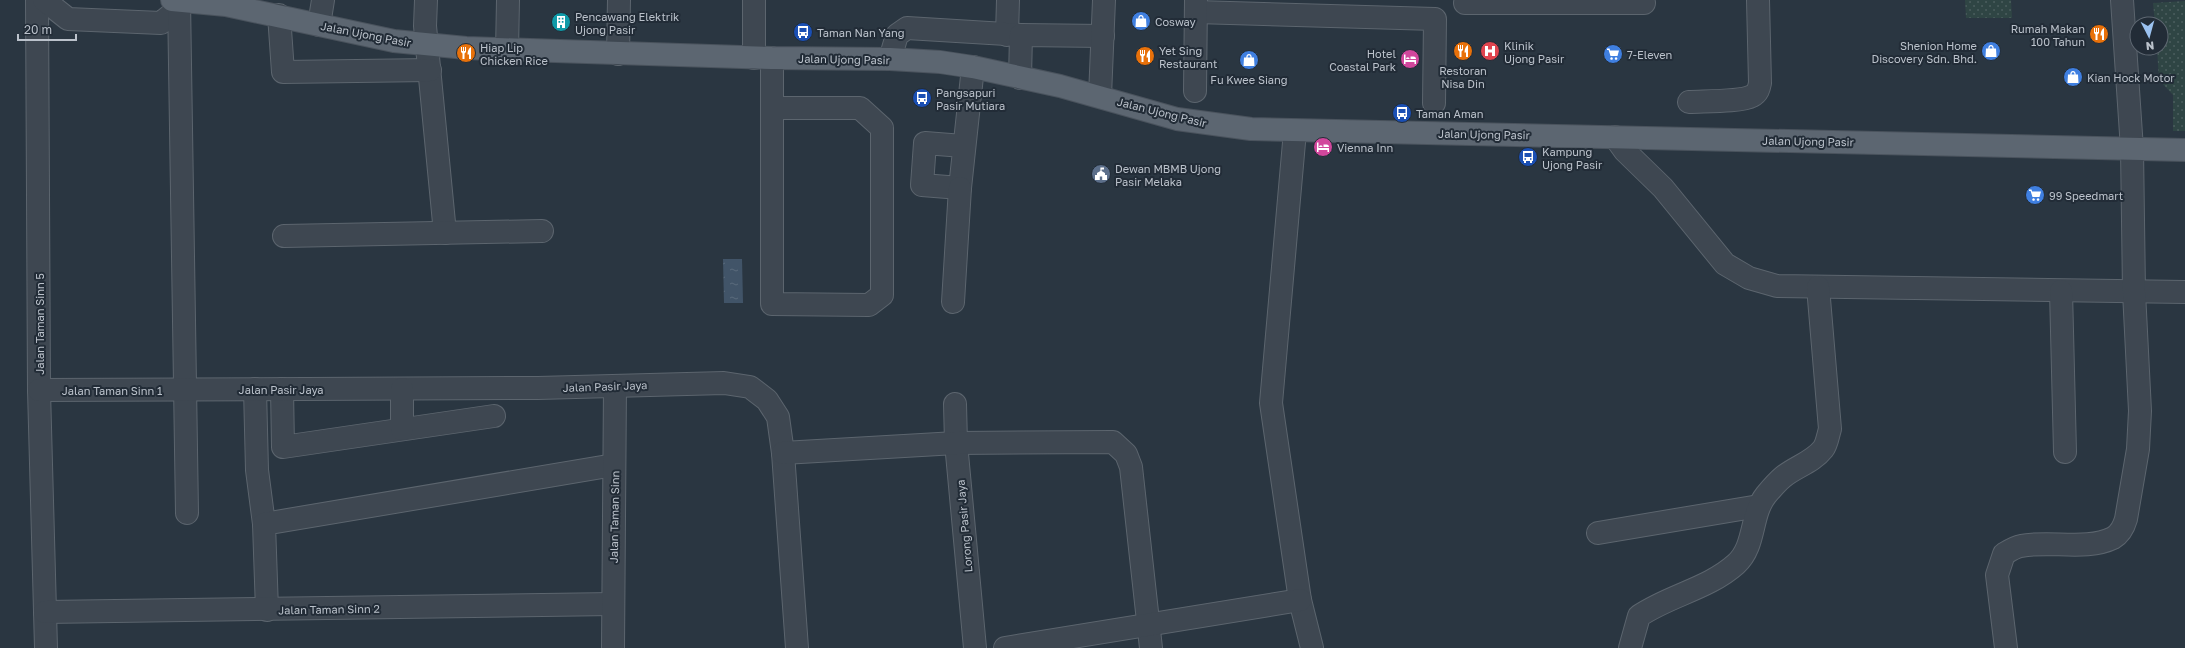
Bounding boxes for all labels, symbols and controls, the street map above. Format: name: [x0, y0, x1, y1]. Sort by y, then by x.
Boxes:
place label: Pencawang Elektrik Ujong Pasir: [575, 10, 679, 36]
shop icon: Cosway: [1130, 10, 1152, 32]
building icon: Pencawang Elektrik Ujong Pasir: [550, 11, 572, 33]
place label: Cosway: [1155, 15, 1196, 28]
scale bar: [18, 16, 76, 42]
north arrow: [2129, 16, 2169, 56]
street label: Jalan Ujong Pasir: [320, 19, 413, 49]
bus stop icon: Taman Nan Yang: [792, 21, 814, 43]
text: 20 m: [24, 22, 52, 37]
place label: Rumah Makan 100 Tahun: [2011, 22, 2085, 48]
restaurant icon: Rumah Makan 100 Tahun: [2088, 23, 2110, 45]
place label: Taman Nan Yang: [817, 26, 905, 39]
place label: Klinik Ujong Pasir: [1504, 39, 1565, 65]
place label: Shenion Home Discovery Sdn. Bhd.: [1871, 39, 1977, 65]
restaurant icon: Restoran Nisa Din: [1452, 40, 1474, 62]
hospital icon: Klinik Ujong Pasir: [1479, 40, 1501, 62]
shop icon: Shenion Home Discovery Sdn. Bhd.: [1980, 40, 2002, 62]
text: N: [2145, 40, 2155, 53]
place label: Hiap Lip Chicken Rice: [480, 41, 548, 67]
restaurant icon: Hiap Lip Chicken Rice: [455, 42, 477, 64]
supermarket icon: 7-Eleven: [1602, 43, 1624, 65]
place label: Yet Sing Restaurant: [1159, 44, 1217, 70]
restaurant icon: Yet Sing Restaurant: [1134, 45, 1156, 67]
place label: Hotel Coastal Park: [1329, 47, 1396, 73]
hotel icon: Hotel Coastal Park: [1399, 48, 1421, 70]
place label: 7-Eleven: [1627, 48, 1672, 61]
shop icon: Fu Kwee Siang: [1238, 49, 1260, 71]
street label: Jalan Ujong Pasir: [798, 52, 891, 66]
place label: Restoran Nisa Din: [1439, 64, 1487, 90]
shop icon: Kian Hock Motor: [2062, 66, 2084, 88]
place label: Kian Hock Motor: [2087, 71, 2175, 84]
place label: Fu Kwee Siang: [1210, 73, 1288, 86]
place label: Pangsapuri Pasir Mutiara: [936, 86, 1005, 112]
bus stop icon: Pangsapuri Pasir Mutiara: [911, 87, 933, 109]
street label: Jalan Ujong Pasir: [1116, 95, 1209, 130]
bus stop icon: Taman Aman: [1391, 102, 1413, 124]
place label: Taman Aman: [1416, 107, 1484, 120]
street label: Jalan Ujong Pasir: [1438, 127, 1531, 141]
street label: Jalan Ujong Pasir: [1762, 134, 1855, 148]
hotel icon: Vienna Inn: [1312, 136, 1334, 158]
place label: Vienna Inn: [1337, 141, 1393, 154]
place label: Kampung Ujong Pasir: [1542, 145, 1603, 171]
bus stop icon: Kampung Ujong Pasir: [1517, 146, 1539, 168]
place label: Dewan MBMB Ujong Pasir Melaka: [1115, 162, 1221, 188]
public building icon: Dewan MBMB Ujong Pasir Melaka: [1090, 163, 1112, 185]
supermarket icon: 99 Speedmart: [2024, 184, 2046, 206]
place label: 99 Speedmart: [2049, 189, 2123, 202]
street label: Jalan Taman Sinn 5: [33, 273, 46, 375]
street label: Jalan Pasir Jaya: [562, 378, 648, 394]
street label: Jalan Pasir Jaya: [239, 383, 323, 396]
street label: Jalan Taman Sinn 1: [62, 384, 162, 397]
street label: Jalan Taman Sinn: [607, 471, 621, 563]
street label: Lorong Pasir Jaya: [953, 479, 975, 573]
street label: Jalan Taman Sinn 2: [278, 602, 380, 616]

